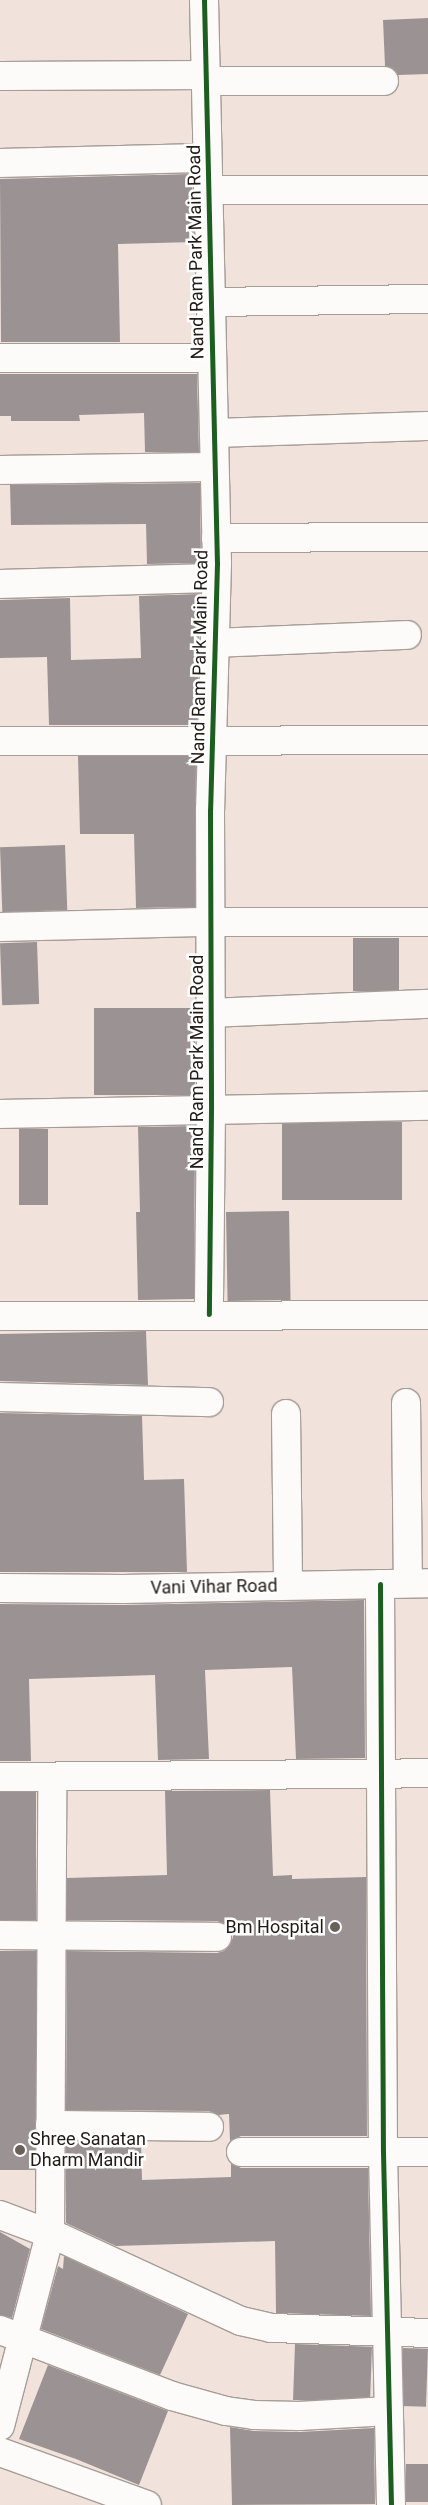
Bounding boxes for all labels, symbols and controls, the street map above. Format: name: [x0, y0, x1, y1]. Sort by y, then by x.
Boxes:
street label: Nand Ram Park Main Road: [183, 145, 209, 359]
street label: Nand Ram Park Main Road: [187, 550, 213, 764]
street label: Nand Ram Park Main Road: [186, 955, 208, 1169]
street label: Vani Vihar Road: [150, 1575, 278, 1599]
place label: Bm Hospital: [226, 1916, 324, 1938]
marker: Bm Hospital: [328, 1920, 342, 1934]
place label: Shree Sanatan Dharm Mandir: [30, 2129, 146, 2172]
marker: Shree Sanatan Dharm Mandir: [14, 2144, 26, 2156]

